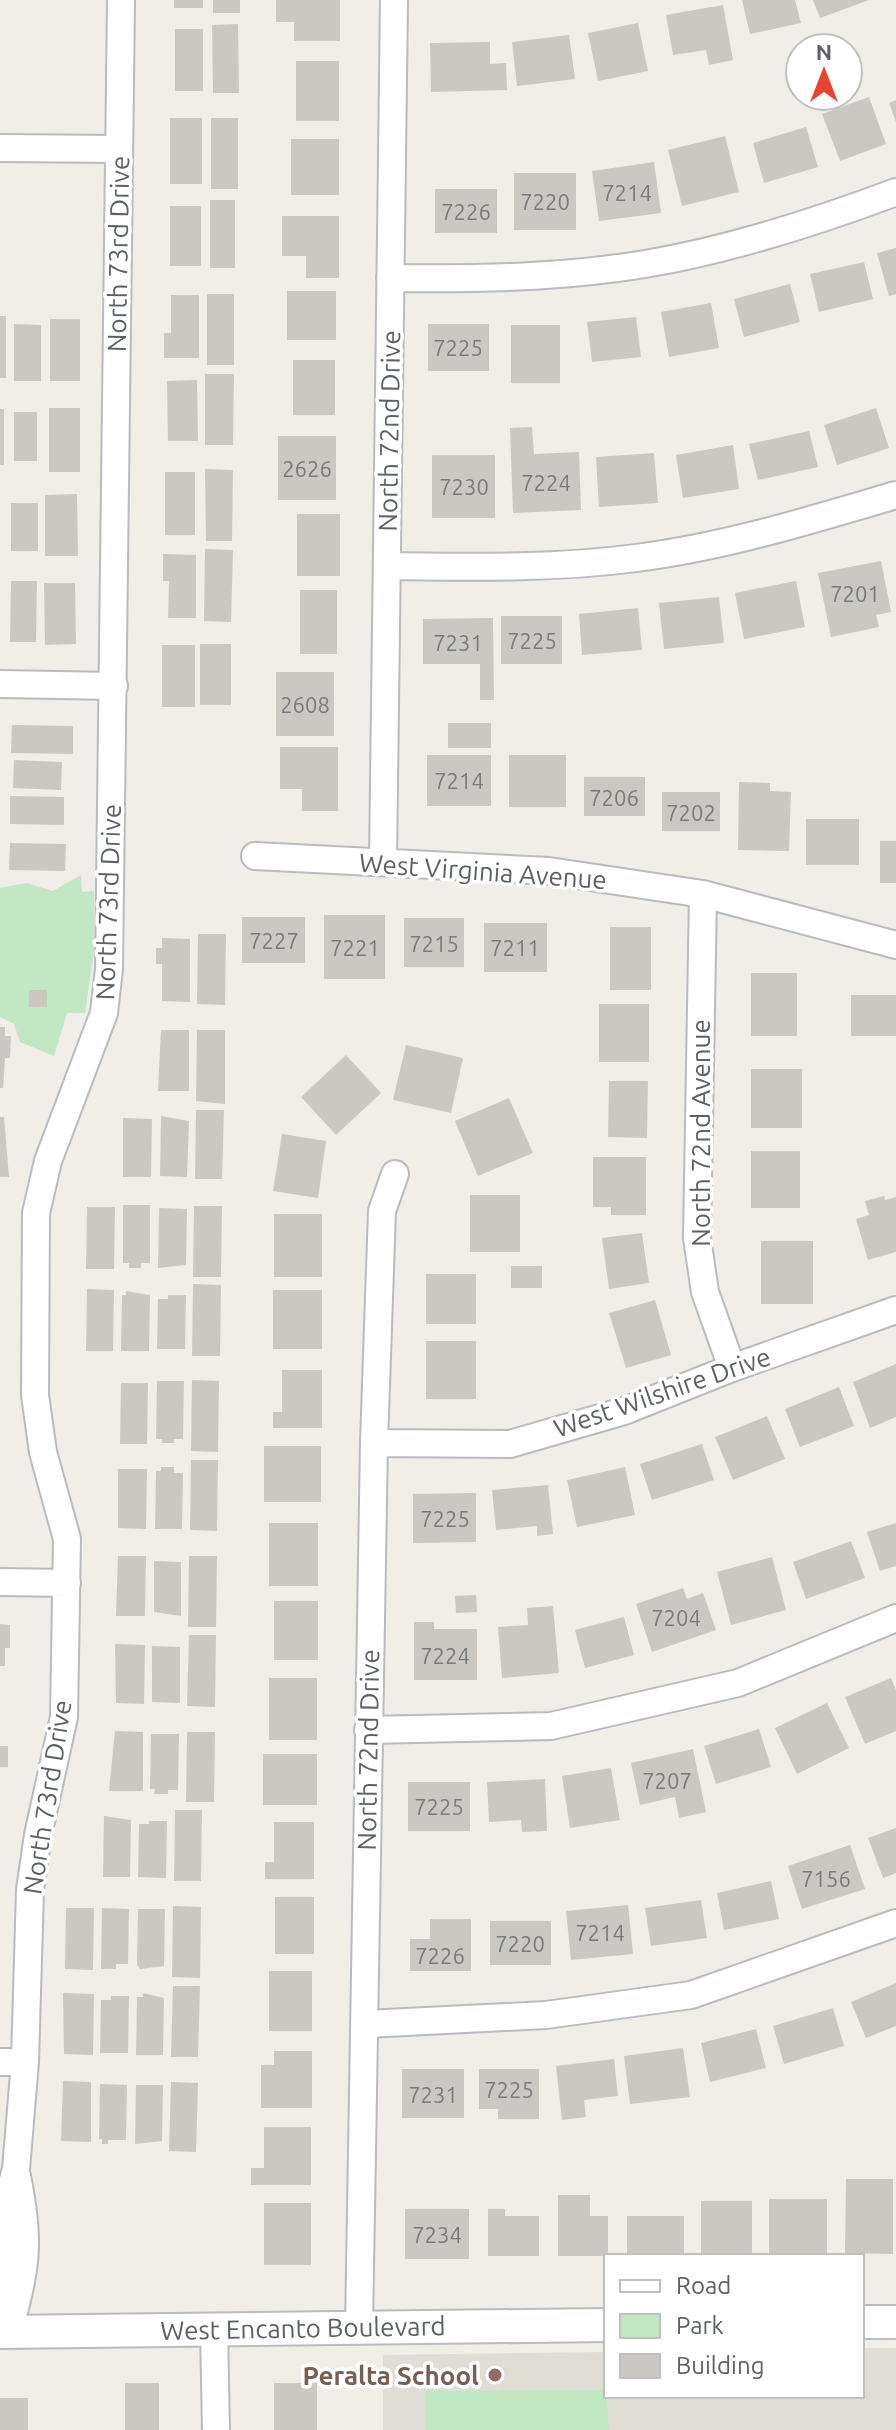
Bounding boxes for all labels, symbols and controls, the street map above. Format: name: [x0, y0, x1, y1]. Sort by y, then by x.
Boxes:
north arrow: [784, 32, 864, 112]
text: N: [816, 39, 832, 64]
street label: North 73rd Drive: [102, 156, 134, 352]
house number: 7214: [602, 180, 652, 205]
house number: 7220: [520, 189, 570, 214]
house number: 7226: [441, 199, 491, 224]
street label: North 72nd Drive: [373, 330, 405, 532]
house number: 7225: [433, 335, 483, 360]
house number: 2626: [282, 456, 332, 481]
house number: 7224: [521, 470, 571, 495]
house number: 7230: [439, 474, 489, 499]
house number: 7201: [830, 581, 880, 606]
house number: 7225: [507, 628, 557, 653]
house number: 7231: [433, 630, 483, 655]
house number: 2608: [280, 692, 330, 717]
house number: 7214: [434, 768, 484, 793]
house number: 7206: [589, 785, 639, 810]
house number: 7202: [666, 800, 716, 825]
street label: North 73rd Drive: [90, 803, 126, 1001]
street label: West Virginia Avenue: [358, 848, 608, 894]
house number: 7227: [249, 928, 299, 953]
house number: 7215: [409, 931, 459, 956]
house number: 7221: [330, 935, 380, 960]
house number: 7211: [490, 935, 540, 960]
street label: North 72nd Avenue: [686, 1019, 715, 1247]
street label: West Wilshire Drive: [550, 1341, 774, 1443]
house number: 7225: [420, 1506, 470, 1531]
house number: 7204: [651, 1605, 701, 1630]
house number: 7224: [420, 1643, 470, 1668]
street label: North 72nd Drive: [352, 1649, 384, 1851]
street label: North 73rd Drive: [17, 1698, 77, 1896]
house number: 7207: [642, 1768, 692, 1793]
house number: 7225: [414, 1794, 464, 1819]
house number: 7156: [801, 1866, 851, 1891]
house number: 7214: [575, 1920, 625, 1945]
house number: 7220: [495, 1931, 545, 1956]
house number: 7226: [415, 1943, 465, 1968]
house number: 7225: [484, 2077, 534, 2102]
house number: 7231: [408, 2082, 458, 2107]
house number: 7234: [412, 2222, 462, 2247]
legend: [604, 2254, 864, 2398]
text: Road: [676, 2272, 731, 2299]
street label: West Encanto Boulevard: [160, 2311, 446, 2345]
text: Park: [676, 2312, 724, 2339]
text: Building: [676, 2352, 764, 2379]
place label: Peralta School: [302, 2361, 479, 2390]
marker: Peralta School: [486, 2366, 504, 2384]

